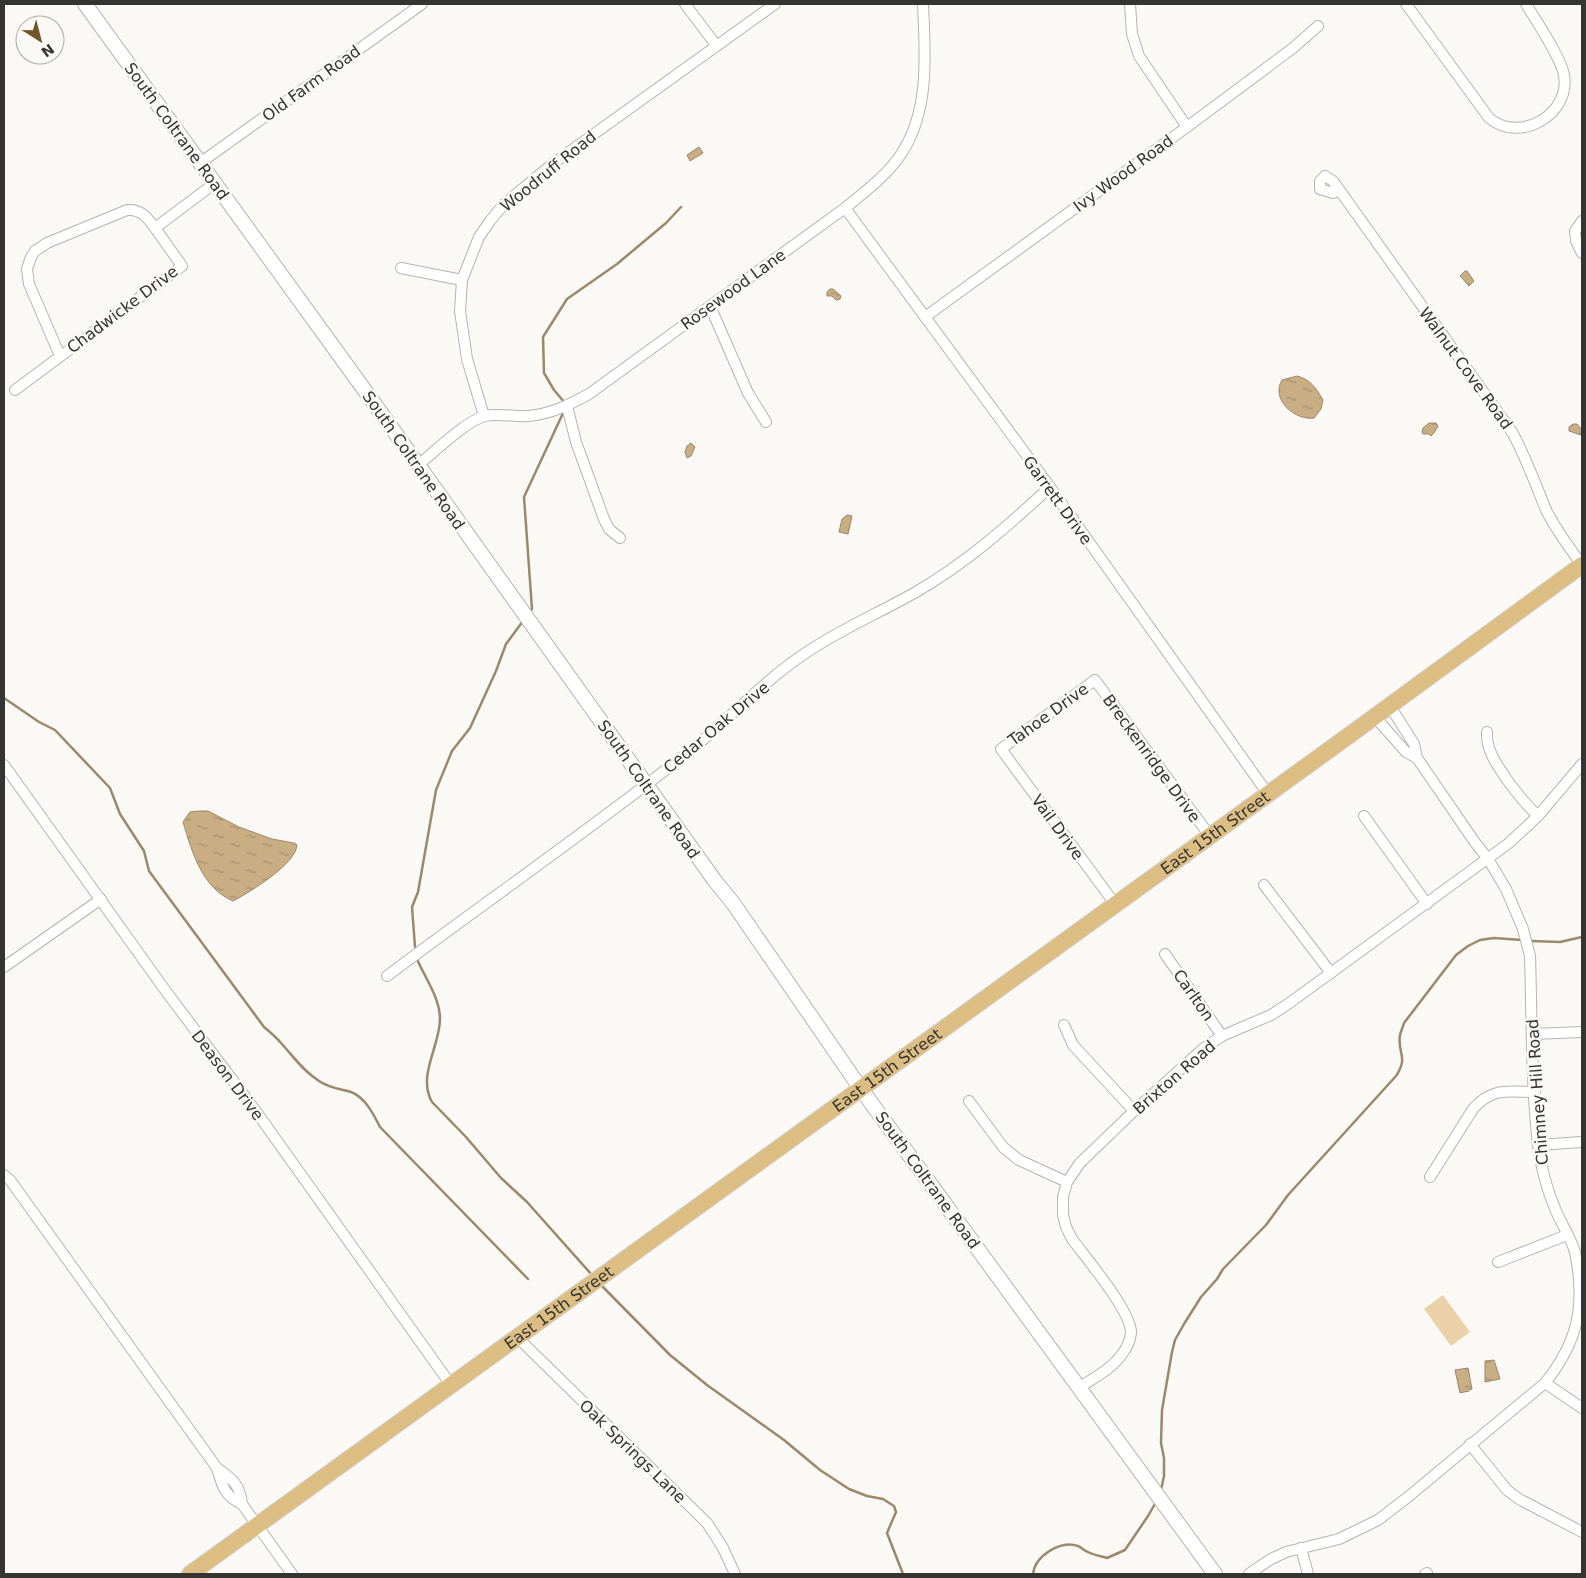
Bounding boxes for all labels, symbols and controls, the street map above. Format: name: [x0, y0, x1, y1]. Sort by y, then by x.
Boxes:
north arrow: [15, 15, 65, 65]
text: N: [38, 41, 57, 60]
street label: Old Farm Road: [258, 41, 364, 125]
street label: South Coltrane Road: [120, 59, 233, 204]
street label: Woodruff Road: [497, 127, 600, 216]
street label: Ivy Wood Road: [1070, 131, 1177, 216]
street label: Rosewood Lane: [677, 245, 789, 334]
street label: Chadwicke Drive: [63, 262, 181, 357]
street label: Walnut Cove Road: [1415, 304, 1516, 433]
street label: South Coltrane Road: [359, 387, 469, 533]
street label: Garrett Drive: [1019, 452, 1096, 548]
street label: Cedar Oak Drive: [660, 678, 773, 777]
street label: Tahoe Drive: [1004, 679, 1092, 750]
street label: Breckenridge Drive: [1099, 691, 1204, 826]
street label: South Coltrane Road: [594, 716, 704, 862]
street label: East 15th Street: [1157, 787, 1273, 879]
street label: Vail Drive: [1028, 791, 1088, 864]
street label: Carlton: [1169, 966, 1218, 1025]
street label: Chimney Hill Road: [1523, 1018, 1552, 1166]
street label: East 15th Street: [829, 1024, 945, 1116]
street label: Deason Drive: [188, 1026, 268, 1124]
street label: Brixton Road: [1129, 1036, 1219, 1118]
street label: South Coltrane Road: [871, 1108, 984, 1253]
street label: East 15th Street: [501, 1262, 617, 1354]
street label: Oak Springs Lane: [576, 1396, 690, 1507]

